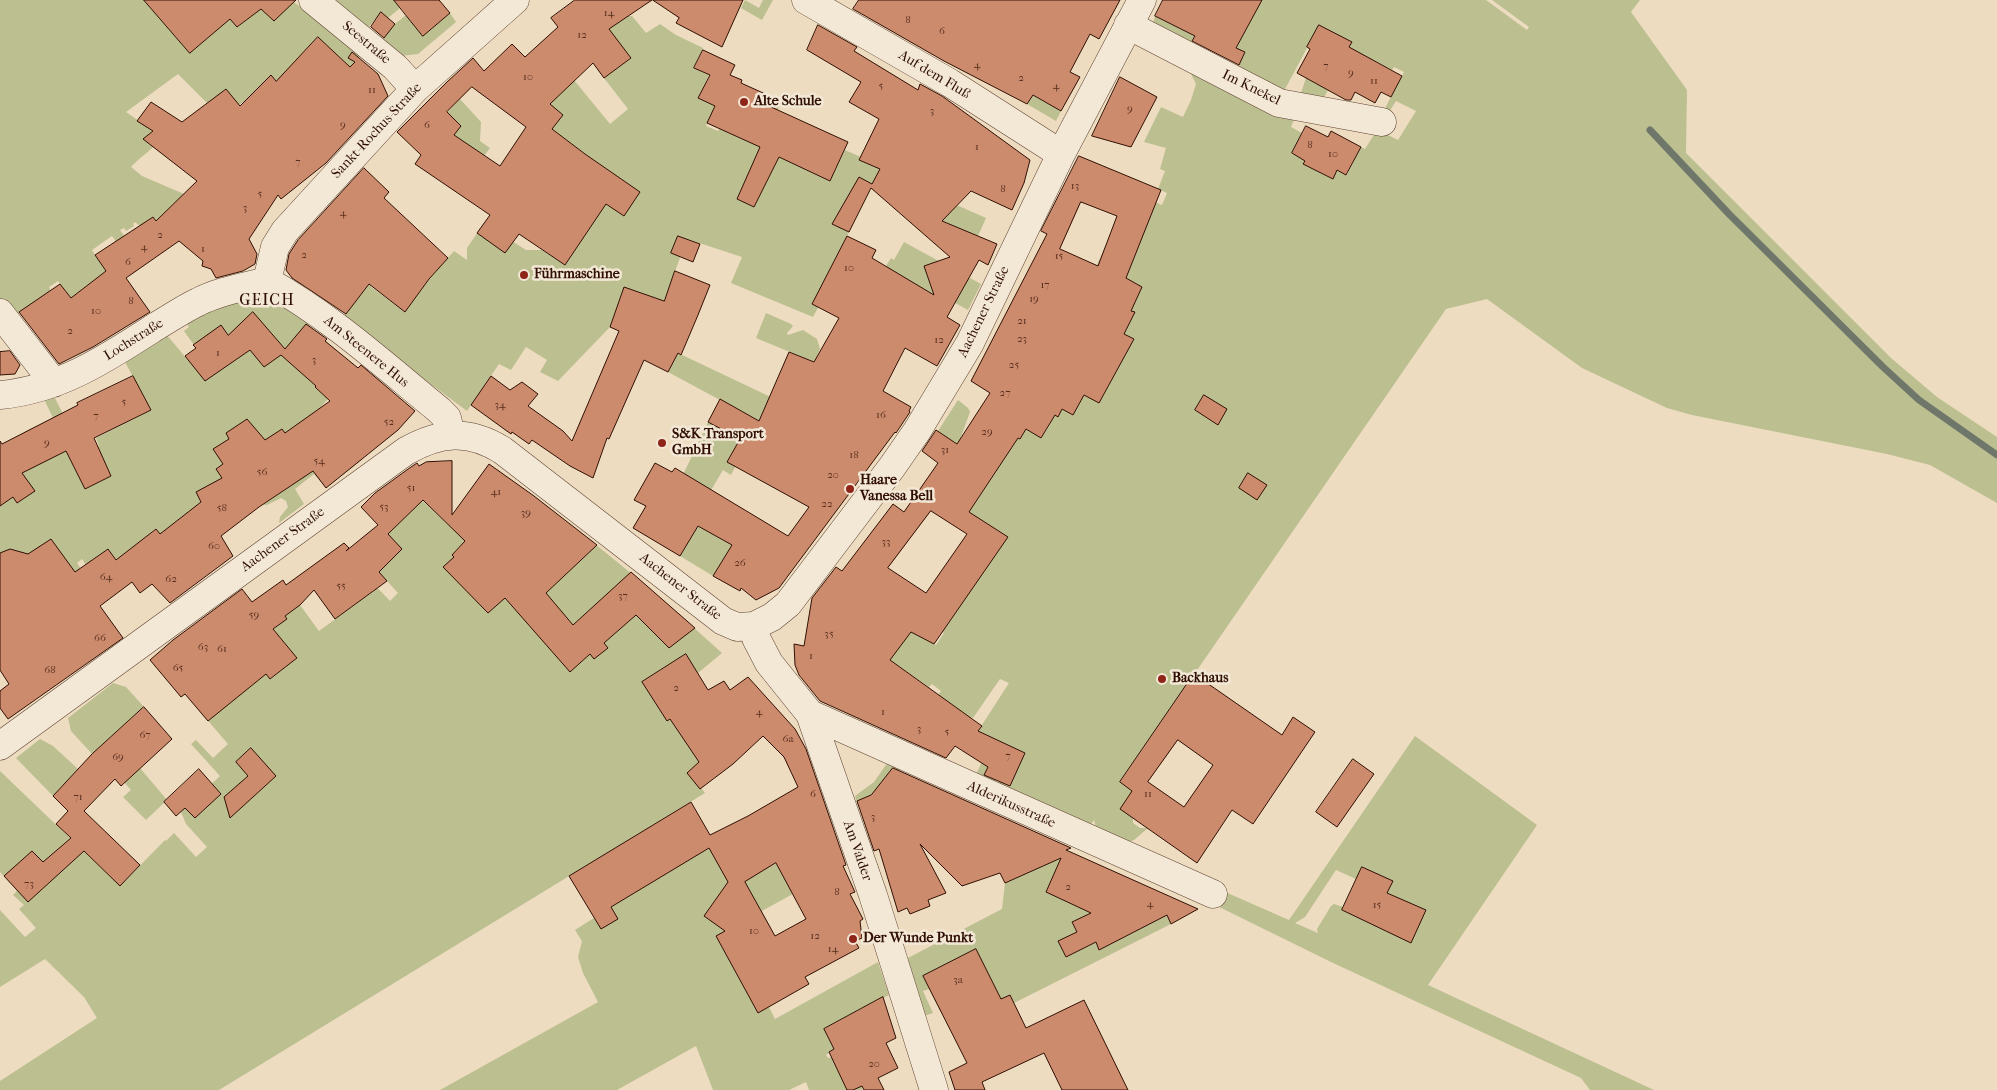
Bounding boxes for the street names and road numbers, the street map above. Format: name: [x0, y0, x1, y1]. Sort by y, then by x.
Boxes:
street label: Seestraße: [338, 18, 394, 68]
street label: Auf dem Fluß: [895, 47, 973, 103]
street label: Im Knekel: [1219, 67, 1283, 109]
street label: Sankt-Rochus-Straße: [328, 80, 426, 182]
street label: Aachener Straße: [955, 264, 1013, 360]
street label: Am Steenere Hus: [320, 313, 412, 391]
street label: Lochstraße: [101, 315, 167, 365]
street label: Aachener Straße: [238, 504, 328, 576]
street label: Aachener Straße: [636, 550, 724, 624]
street label: Alderikusstraße: [964, 778, 1058, 832]
street label: Am Valder: [839, 819, 875, 883]

